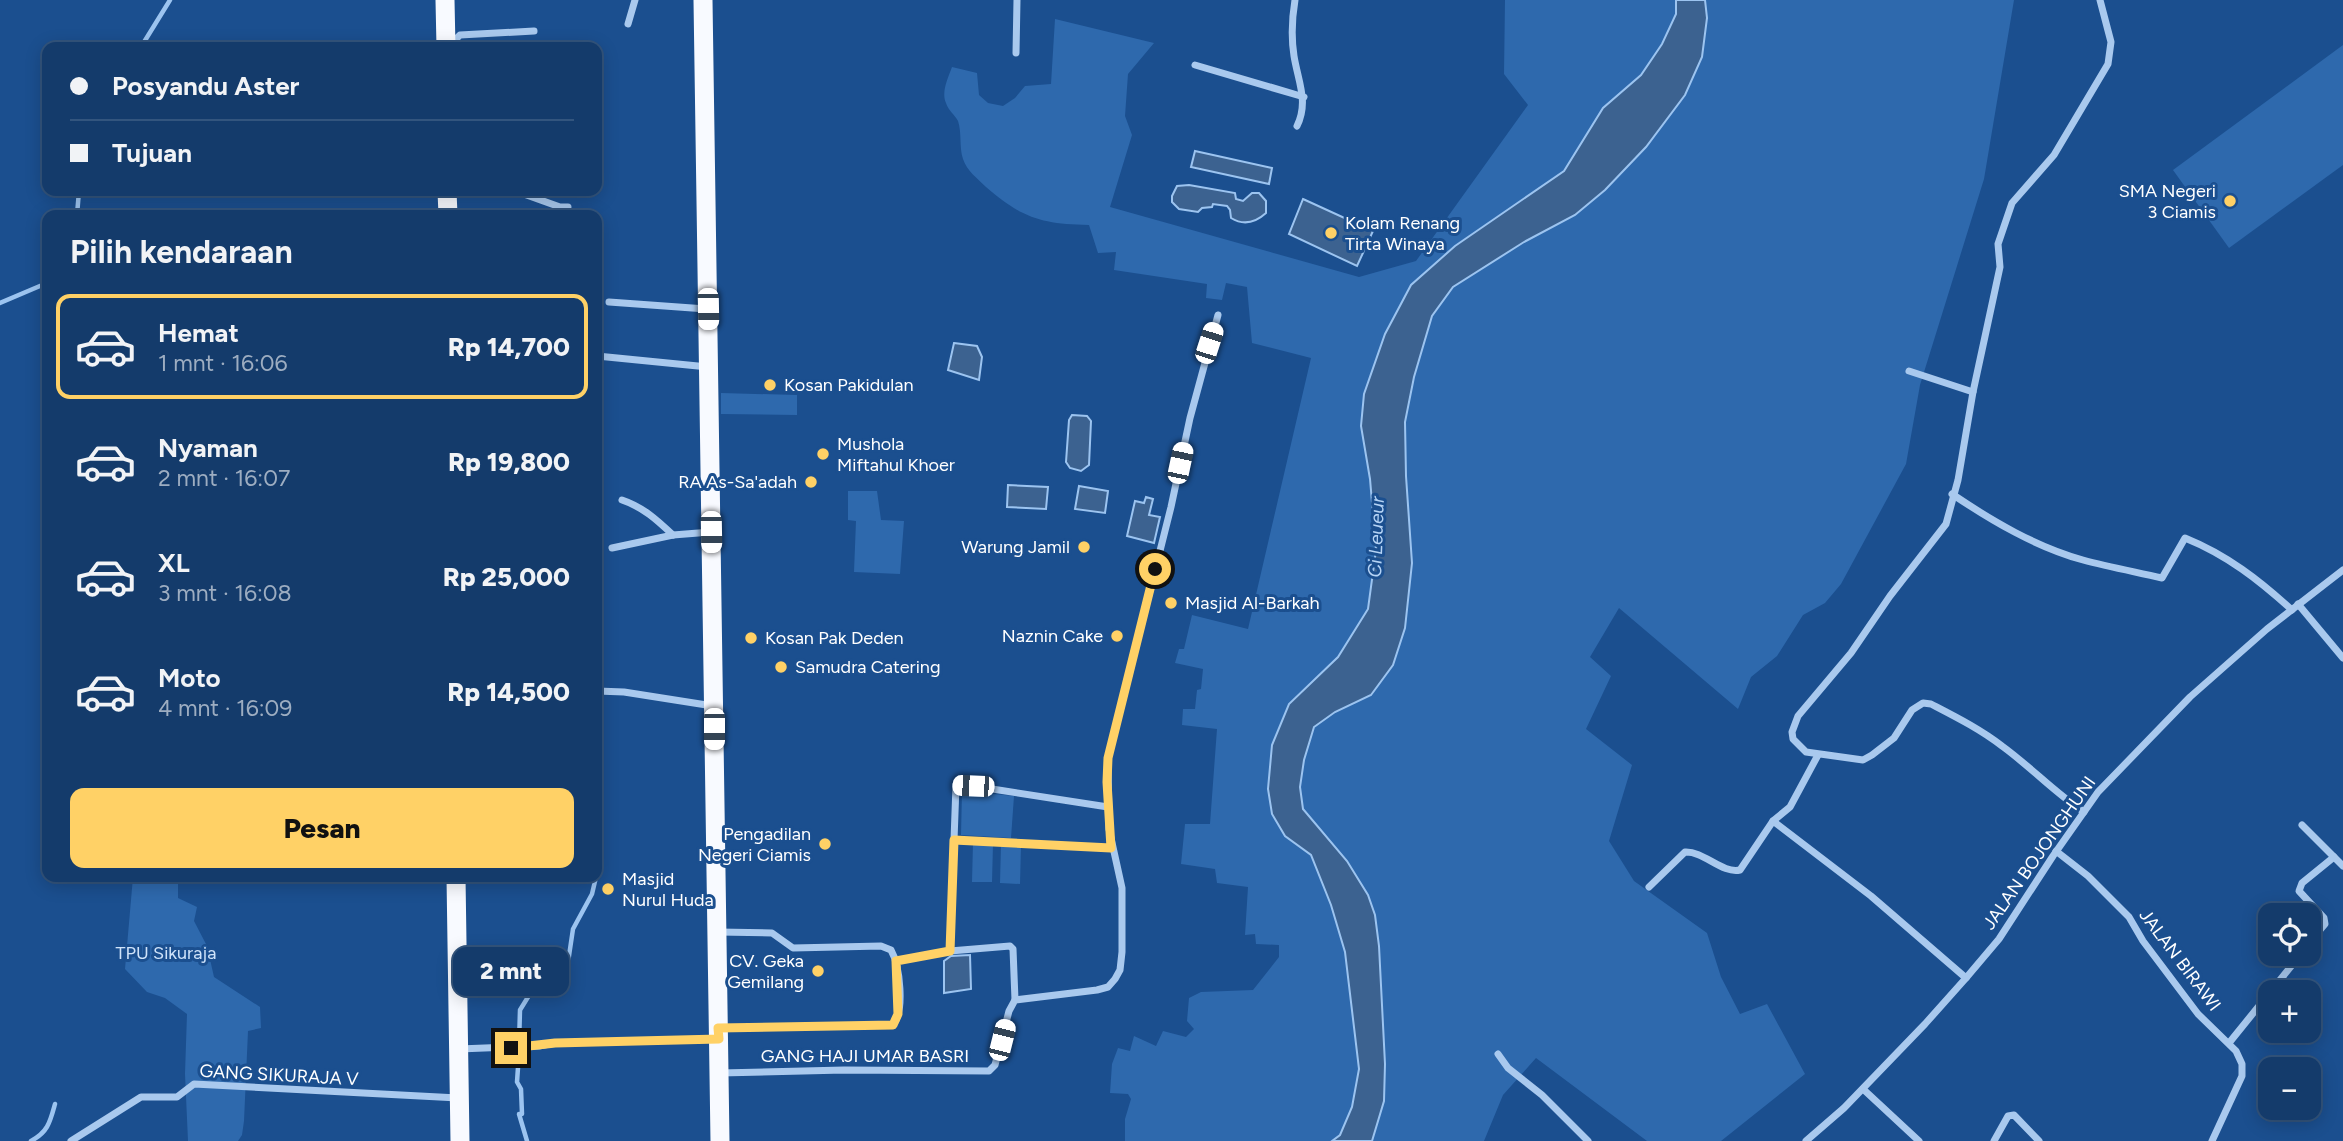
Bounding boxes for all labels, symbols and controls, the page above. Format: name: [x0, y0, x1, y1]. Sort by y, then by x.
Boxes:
text: Posyandu Aster: [112, 70, 299, 102]
text: Tujuan: [112, 137, 192, 169]
place label: SMA Negeri 3 Ciamis: [2119, 180, 2216, 223]
marker: SMA Negeri 3 Ciamis: [2222, 193, 2238, 209]
place label: Kolam Renang Tirta Winaya: [1345, 212, 1460, 255]
marker: Kolam Renang Tirta Winaya: [1323, 225, 1339, 241]
text: Pilih kendaraan: [70, 233, 293, 271]
car: [698, 288, 719, 330]
icon: car: [74, 315, 137, 378]
text: Hemat: [158, 317, 239, 349]
car: [1193, 320, 1226, 366]
text: Rp 14,700: [448, 331, 570, 363]
text: 1 mnt · 16:06: [158, 349, 288, 377]
place label: Kosan Pakidulan: [784, 374, 913, 396]
marker: Kosan Pakidulan: [762, 377, 778, 393]
icon: car: [74, 430, 137, 493]
text: Nyaman: [158, 432, 258, 464]
place label: Mushola Miftahul Khoer: [837, 433, 955, 476]
car: [1166, 440, 1195, 486]
text: Rp 19,800: [448, 446, 570, 478]
marker: Mushola Miftahul Khoer: [815, 446, 831, 462]
text: 2 mnt · 16:07: [158, 464, 290, 492]
place label: RA As-Sa'adah: [678, 471, 797, 493]
marker: RA As-Sa'adah: [803, 474, 819, 490]
water label: Ci Leueur: [1363, 496, 1389, 578]
car: [701, 511, 722, 553]
place label: Warung Jamil: [961, 536, 1070, 558]
marker: Warung Jamil: [1076, 539, 1092, 555]
icon: car: [74, 545, 137, 608]
text: XL: [158, 547, 190, 579]
route start: [1139, 553, 1171, 585]
text: Rp 25,000: [443, 561, 570, 593]
text: 3 mnt · 16:08: [158, 579, 292, 607]
place label: Masjid Al-Barkah: [1185, 592, 1319, 614]
marker: Masjid Al-Barkah: [1163, 595, 1179, 611]
place label: Naznin Cake: [1002, 625, 1103, 647]
place label: Kosan Pak Deden: [765, 627, 904, 649]
marker: Naznin Cake: [1109, 628, 1125, 644]
marker: Kosan Pak Deden: [743, 630, 759, 646]
place label: Samudra Catering: [795, 656, 940, 678]
marker: Samudra Catering: [773, 659, 789, 675]
icon: car: [74, 660, 137, 723]
text: Moto: [158, 662, 221, 694]
text: Rp 14,500: [447, 676, 570, 708]
text: 4 mnt · 16:09: [158, 694, 292, 722]
car: [704, 708, 725, 750]
street label: JALAN BOJONGHUNI: [1978, 772, 2100, 934]
car: [952, 775, 995, 797]
button: Pesan: [70, 788, 574, 868]
place label: Pengadilan Negeri Ciamis: [698, 823, 811, 866]
marker: Pengadilan Negeri Ciamis: [817, 836, 833, 852]
place label: Masjid Nurul Huda: [622, 868, 714, 911]
marker: Masjid Nurul Huda: [600, 881, 616, 897]
map controls: [2258, 903, 2321, 1120]
button: locate: [2258, 903, 2321, 966]
street label: JALAN BIRAWI: [2134, 905, 2226, 1015]
park label: TPU Sikuraja: [116, 942, 216, 964]
callout: 2 mnt: [453, 946, 569, 996]
place label: CV. Geka Gemilang: [727, 950, 804, 993]
text: 2 mnt: [480, 957, 542, 985]
marker: CV. Geka Gemilang: [810, 963, 826, 979]
button: +: [2258, 980, 2321, 1043]
car: [987, 1017, 1018, 1063]
route end: [495, 1032, 527, 1064]
street label: GANG HAJI UMAR BASRI: [761, 1045, 969, 1067]
button: −: [2258, 1057, 2321, 1120]
street label: GANG SIKURAJA V: [199, 1060, 360, 1090]

